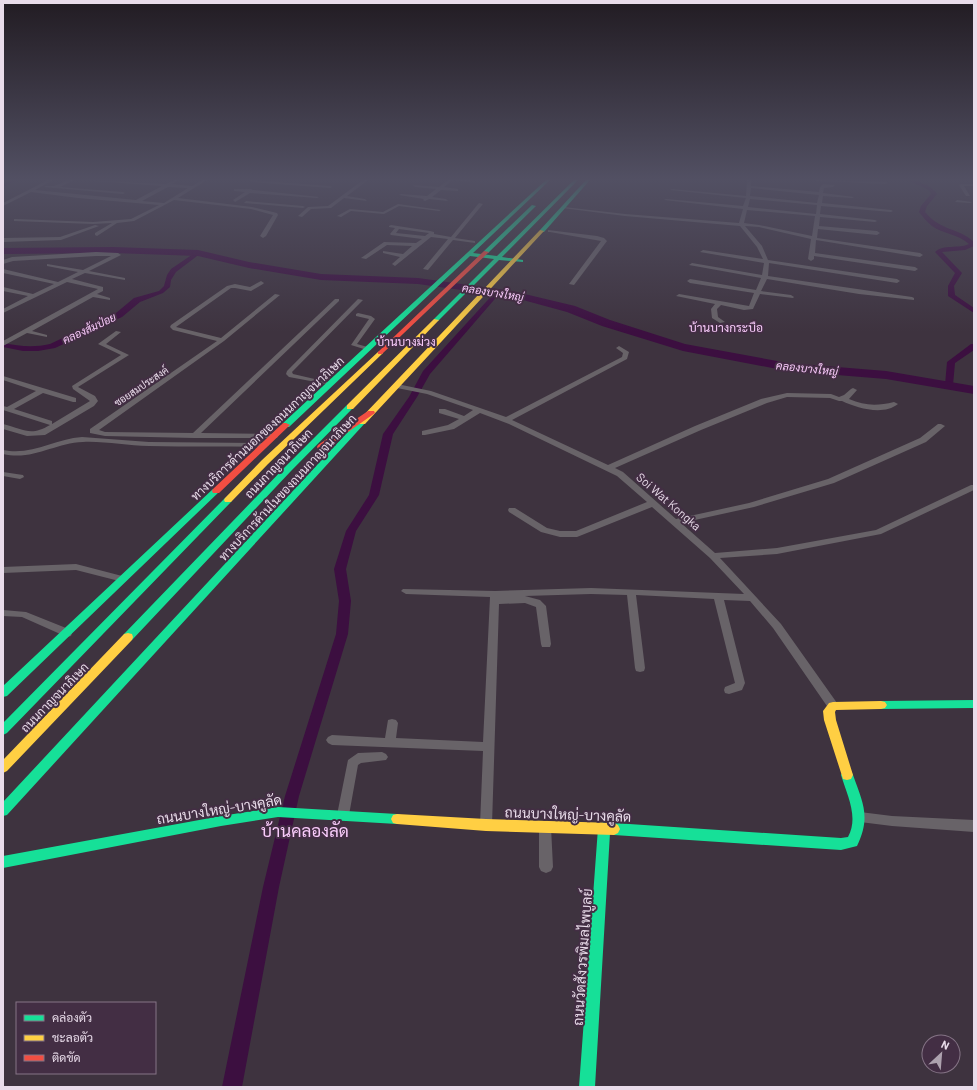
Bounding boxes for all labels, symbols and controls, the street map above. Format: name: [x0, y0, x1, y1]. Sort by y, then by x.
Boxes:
water label: คลองบางใหญ่: [461, 280, 526, 304]
water label: คลองส้มป่อย: [60, 310, 118, 346]
district label: บ้านบางกระบือ: [689, 320, 763, 334]
district label: บ้านบางม่วง: [376, 334, 436, 348]
street label: ทางบริการด้านนอกของถนนกาญจนาภิเษก: [187, 353, 347, 503]
water label: คลองบางใหญ่: [775, 357, 840, 379]
street label: ซอยสมประสงค์: [111, 363, 170, 409]
street label: ทางบริการด้านในของถนนกาญจนาภิเษก: [215, 411, 359, 564]
street label: ถนนกาญจนาภิเษก: [241, 425, 315, 501]
street label: Soi Wat Kongka: [634, 469, 704, 533]
street label: ถนนกาญจนาภิเษก: [17, 659, 92, 735]
street label: ถนนบางใหญ่-บางคูลัด: [155, 791, 283, 829]
street label: ถนนบางใหญ่-บางคูลัด: [504, 803, 632, 827]
district label: บ้านคลองลัด: [261, 820, 349, 840]
street label: ถนนวัดสังวรพิมลไพบูลย์: [569, 888, 597, 1026]
legend: [16, 1002, 156, 1074]
text: คล่องตัว: [52, 1010, 92, 1024]
text: ชะลอตัว: [52, 1030, 93, 1044]
north arrow: [921, 1034, 961, 1074]
text: N: [939, 1037, 952, 1052]
text: ติดขัด: [52, 1050, 81, 1064]

